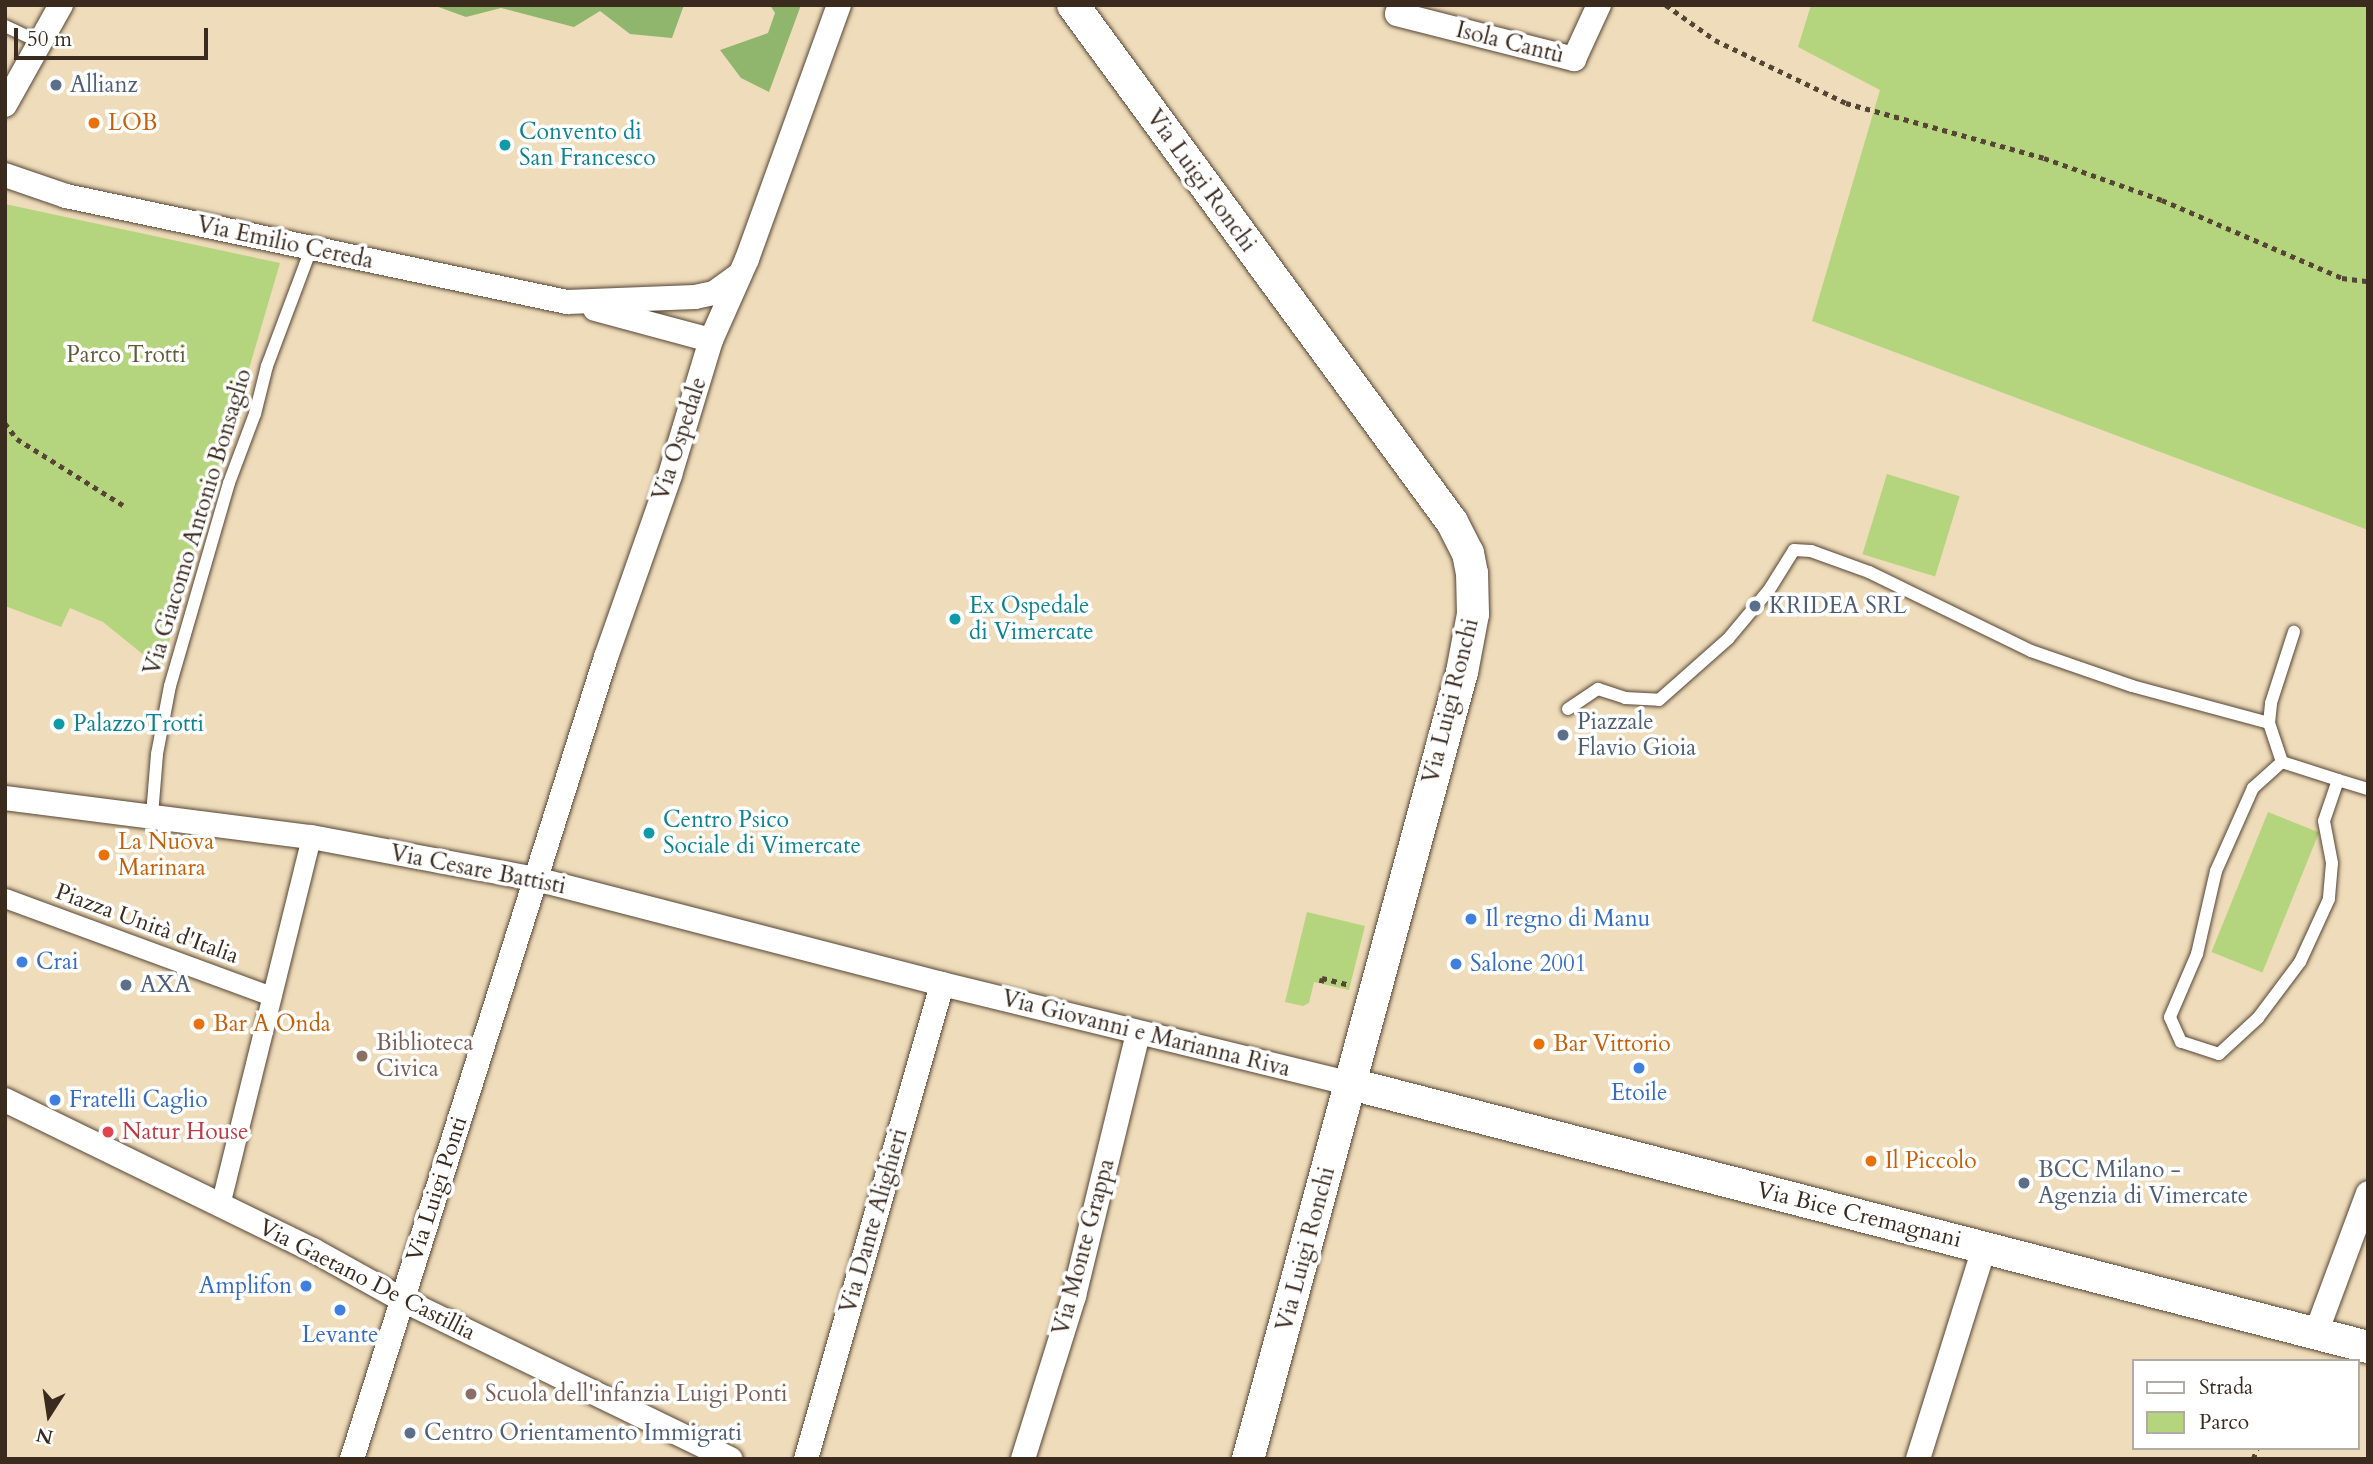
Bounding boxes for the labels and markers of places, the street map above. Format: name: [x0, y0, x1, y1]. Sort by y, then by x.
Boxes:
place label: Allianz: [70, 71, 138, 99]
marker: Allianz: [48, 77, 64, 93]
place label: LOB: [108, 109, 157, 137]
marker: LOB: [86, 115, 102, 131]
place label: Convento di San Francesco: [519, 118, 656, 172]
marker: Convento di San Francesco: [497, 137, 513, 153]
place label: Ex Ospedale di Vimercate: [969, 592, 1094, 646]
place label: KRIDEA SRL: [1769, 592, 1907, 620]
marker: KRIDEA SRL: [1747, 598, 1763, 614]
marker: Ex Ospedale di Vimercate: [947, 611, 963, 627]
place label: Piazzale Flavio Gioia: [1577, 708, 1696, 762]
place label: PalazzoTrotti: [73, 710, 204, 738]
marker: PalazzoTrotti: [51, 716, 67, 732]
marker: Piazzale Flavio Gioia: [1555, 727, 1571, 743]
place label: Centro Psico Sociale di Vimercate: [663, 806, 861, 860]
marker: Centro Psico Sociale di Vimercate: [641, 825, 657, 841]
place label: La Nuova Marinara: [118, 828, 214, 882]
marker: La Nuova Marinara: [96, 847, 112, 863]
place label: Il regno di Manu: [1485, 905, 1650, 933]
marker: Il regno di Manu: [1463, 911, 1479, 927]
place label: Crai: [36, 948, 78, 976]
place label: Salone 2001: [1470, 950, 1587, 978]
marker: Crai: [14, 954, 30, 970]
marker: Salone 2001: [1448, 956, 1464, 972]
place label: AXA: [140, 971, 191, 999]
marker: AXA: [118, 977, 134, 993]
place label: Bar A Onda: [213, 1010, 331, 1038]
marker: Bar A Onda: [191, 1016, 207, 1032]
place label: Biblioteca Civica: [376, 1029, 473, 1083]
place label: Bar Vittorio: [1553, 1030, 1671, 1058]
marker: Bar Vittorio: [1531, 1036, 1547, 1052]
marker: Biblioteca Civica: [354, 1048, 370, 1064]
marker: Etoile: [1631, 1060, 1647, 1076]
place label: Etoile: [1611, 1079, 1667, 1107]
place label: Fratelli Caglio: [69, 1086, 208, 1114]
marker: Fratelli Caglio: [47, 1092, 63, 1108]
place label: Natur House: [122, 1118, 248, 1146]
marker: Natur House: [100, 1124, 116, 1140]
place label: Il Piccolo: [1885, 1147, 1977, 1175]
marker: Il Piccolo: [1863, 1153, 1879, 1169]
place label: BCC Milano - Agenzia di Vimercate: [2038, 1156, 2248, 1210]
marker: BCC Milano - Agenzia di Vimercate: [2016, 1175, 2032, 1191]
place label: Amplifon: [199, 1272, 292, 1300]
marker: Amplifon: [298, 1278, 314, 1294]
marker: Levante: [332, 1302, 348, 1318]
place label: Levante: [302, 1321, 378, 1349]
place label: Scuola dell'infanzia Luigi Ponti: [485, 1380, 787, 1408]
marker: Scuola dell'infanzia Luigi Ponti: [463, 1386, 479, 1402]
place label: Centro Orientamento Immigrati: [424, 1419, 742, 1447]
marker: Centro Orientamento Immigrati: [402, 1425, 418, 1441]

